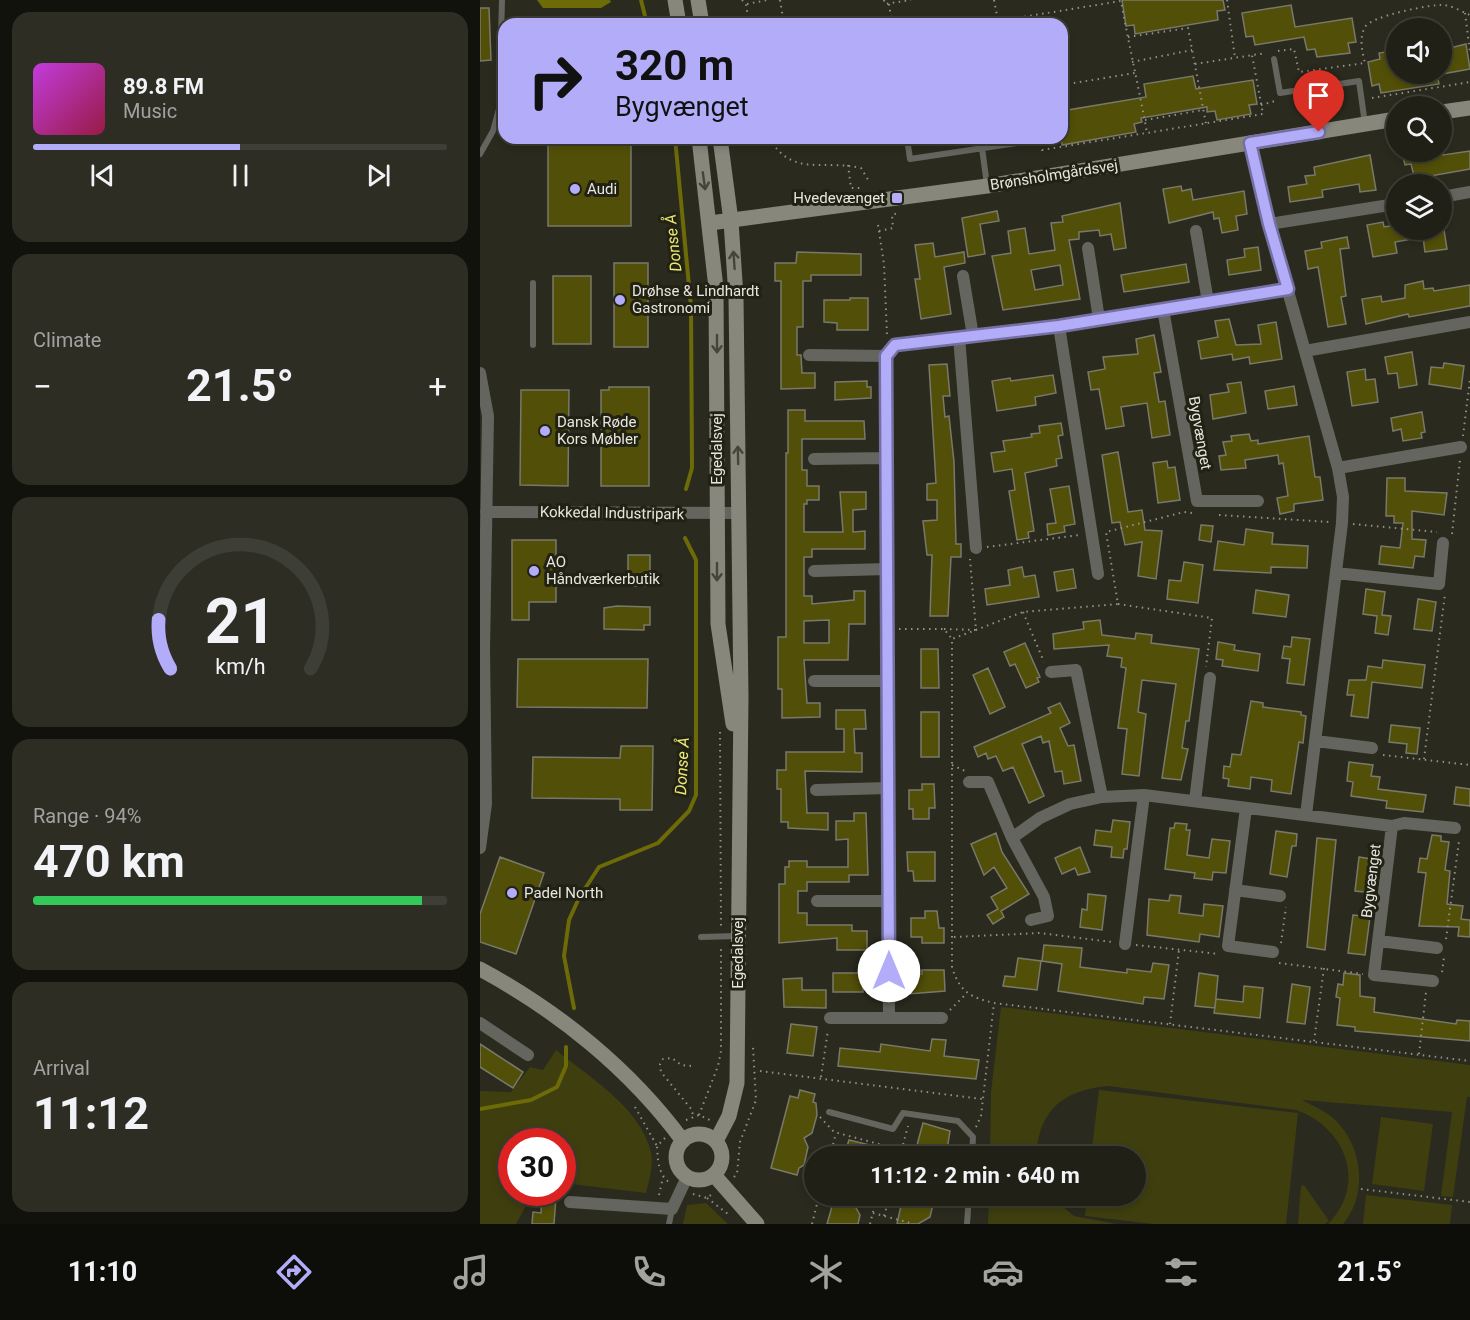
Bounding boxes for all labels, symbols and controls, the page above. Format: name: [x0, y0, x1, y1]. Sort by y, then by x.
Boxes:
map controls: [1386, 18, 1452, 240]
button: sound: [1386, 18, 1452, 84]
text: 320 m: [615, 41, 734, 90]
icon: right: [516, 42, 594, 120]
pin: [1293, 70, 1344, 132]
text: 89.8 FM: [123, 74, 204, 99]
icon: arrive: [1302, 79, 1335, 112]
text: Bygvænget: [615, 91, 749, 123]
button: search: [1386, 96, 1452, 162]
text: Music: [123, 99, 177, 123]
street label: Brønsholmgårdsvej: [989, 156, 1119, 194]
icon: previous: [86, 159, 119, 192]
icon: pause: [224, 159, 257, 192]
icon: next: [362, 159, 395, 192]
one-way arrow: [699, 170, 710, 190]
button: layers: [1386, 174, 1452, 240]
place label: Audi: [587, 180, 617, 198]
marker: Audi: [568, 182, 582, 196]
place label: Hvedevænget: [793, 189, 885, 207]
marker: Hvedevænget: [890, 191, 904, 205]
water label: Donse Å: [660, 213, 685, 273]
one-way arrow: [728, 251, 739, 271]
place label: Drøhse & Lindhardt Gastronomi: [632, 282, 759, 317]
marker: Drøhse & Lindhardt Gastronomi: [613, 293, 627, 307]
text: Climate: [33, 328, 101, 352]
one-way arrow: [711, 334, 723, 354]
text: 21.5°: [186, 359, 294, 412]
text: −: [33, 367, 52, 406]
text: +: [428, 367, 447, 406]
street label: Bygvænget: [1185, 395, 1215, 471]
place label: Dansk Røde Kors Møbler: [557, 413, 638, 448]
street label: Egedalsvej: [708, 413, 726, 485]
marker: Dansk Røde Kors Møbler: [538, 424, 552, 438]
one-way arrow: [732, 445, 744, 465]
street label: Kokkedal Industripark: [540, 503, 685, 523]
place label: AO Håndværkerbutik: [546, 553, 660, 588]
one-way arrow: [711, 562, 723, 582]
marker: AO Håndværkerbutik: [527, 564, 541, 578]
text: 21: [204, 585, 276, 658]
text: km/h: [215, 654, 265, 679]
water label: Donse Å: [670, 737, 693, 795]
text: Range · 94%: [33, 804, 141, 828]
text: 470 km: [33, 835, 185, 888]
street label: Bygvænget: [1358, 843, 1384, 919]
place label: Padel North: [524, 884, 603, 902]
marker: Padel North: [505, 886, 519, 900]
street label: Egedalsvej: [729, 917, 747, 989]
position arrow: [857, 939, 921, 1003]
text: Arrival: [33, 1056, 90, 1080]
text: 11:12: [33, 1087, 149, 1140]
speed limit sign: 30: [498, 1128, 576, 1206]
text: 11:12 · 2 min · 640 m: [870, 1163, 1080, 1188]
icon: directions: [273, 1251, 315, 1293]
icon: music: [450, 1251, 492, 1293]
icon: phone: [628, 1251, 670, 1293]
icon: climate: [805, 1251, 847, 1293]
icon: car: [982, 1251, 1024, 1293]
icon: filters: [1160, 1251, 1202, 1293]
text: 11:10: [68, 1256, 137, 1288]
text: 21.5°: [1337, 1256, 1402, 1288]

